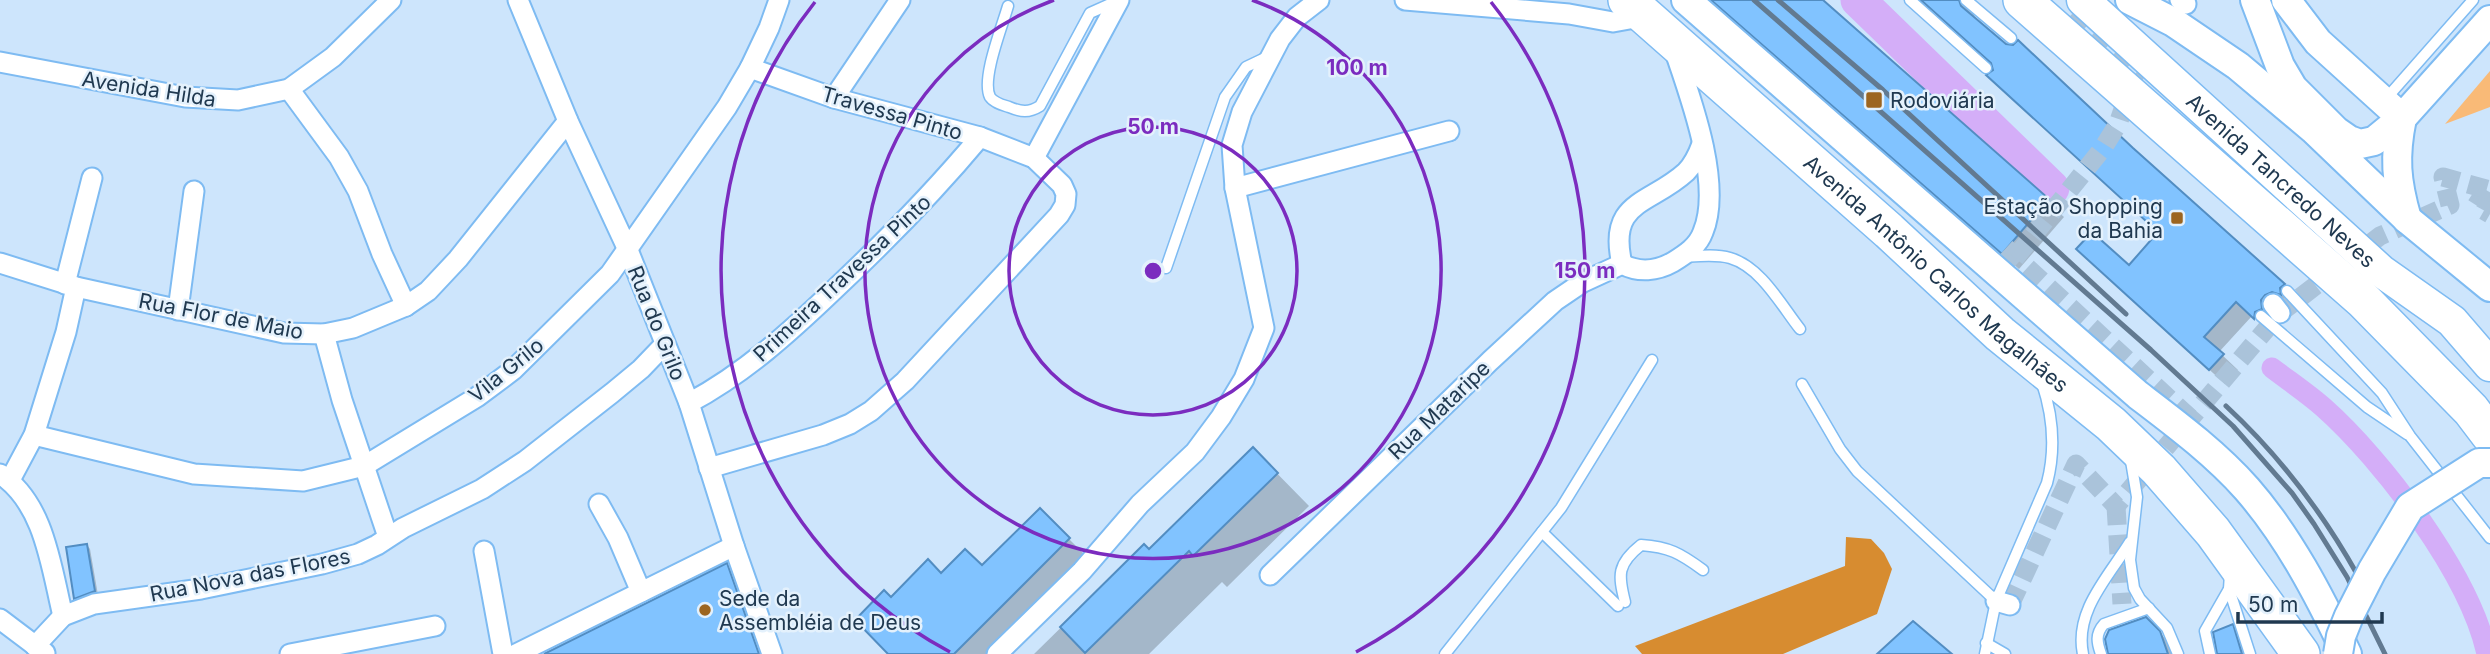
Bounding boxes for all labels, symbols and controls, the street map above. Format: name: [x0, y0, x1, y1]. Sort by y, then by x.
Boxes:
text: 100 m: [1326, 55, 1388, 80]
street label: Avenida Hilda: [80, 66, 218, 112]
street label: Travessa Pinto: [819, 81, 965, 145]
place label: Rodoviária: [1890, 88, 1995, 113]
street label: Avenida Tancredo Neves: [2182, 88, 2381, 273]
marker: Rodoviária: [1864, 90, 1884, 110]
text: 50 m: [1127, 114, 1179, 139]
street label: Avenida Antônio Carlos Magalhães: [1799, 150, 2074, 397]
street label: Primeira Travessa Pinto: [748, 189, 936, 367]
place label: Estação Shopping da Bahia: [1983, 194, 2163, 243]
marker: Estação Shopping da Bahia: [2169, 210, 2185, 226]
text: 150 m: [1555, 258, 1615, 283]
centre of rings: [1141, 259, 1165, 283]
street label: Rua do Grilo: [623, 262, 691, 384]
street label: Rua Flor de Maio: [137, 288, 305, 344]
street label: Vila Grilo: [464, 332, 548, 408]
street label: Rua Mataripe: [1383, 355, 1495, 465]
street label: Rua Nova das Flores: [148, 543, 352, 607]
scale bar: [2238, 580, 2382, 624]
place label: Sede da Assembléia de Deus: [719, 586, 921, 635]
text: 50 m: [2248, 592, 2298, 617]
marker: Sede da Assembléia de Deus: [697, 602, 713, 618]

